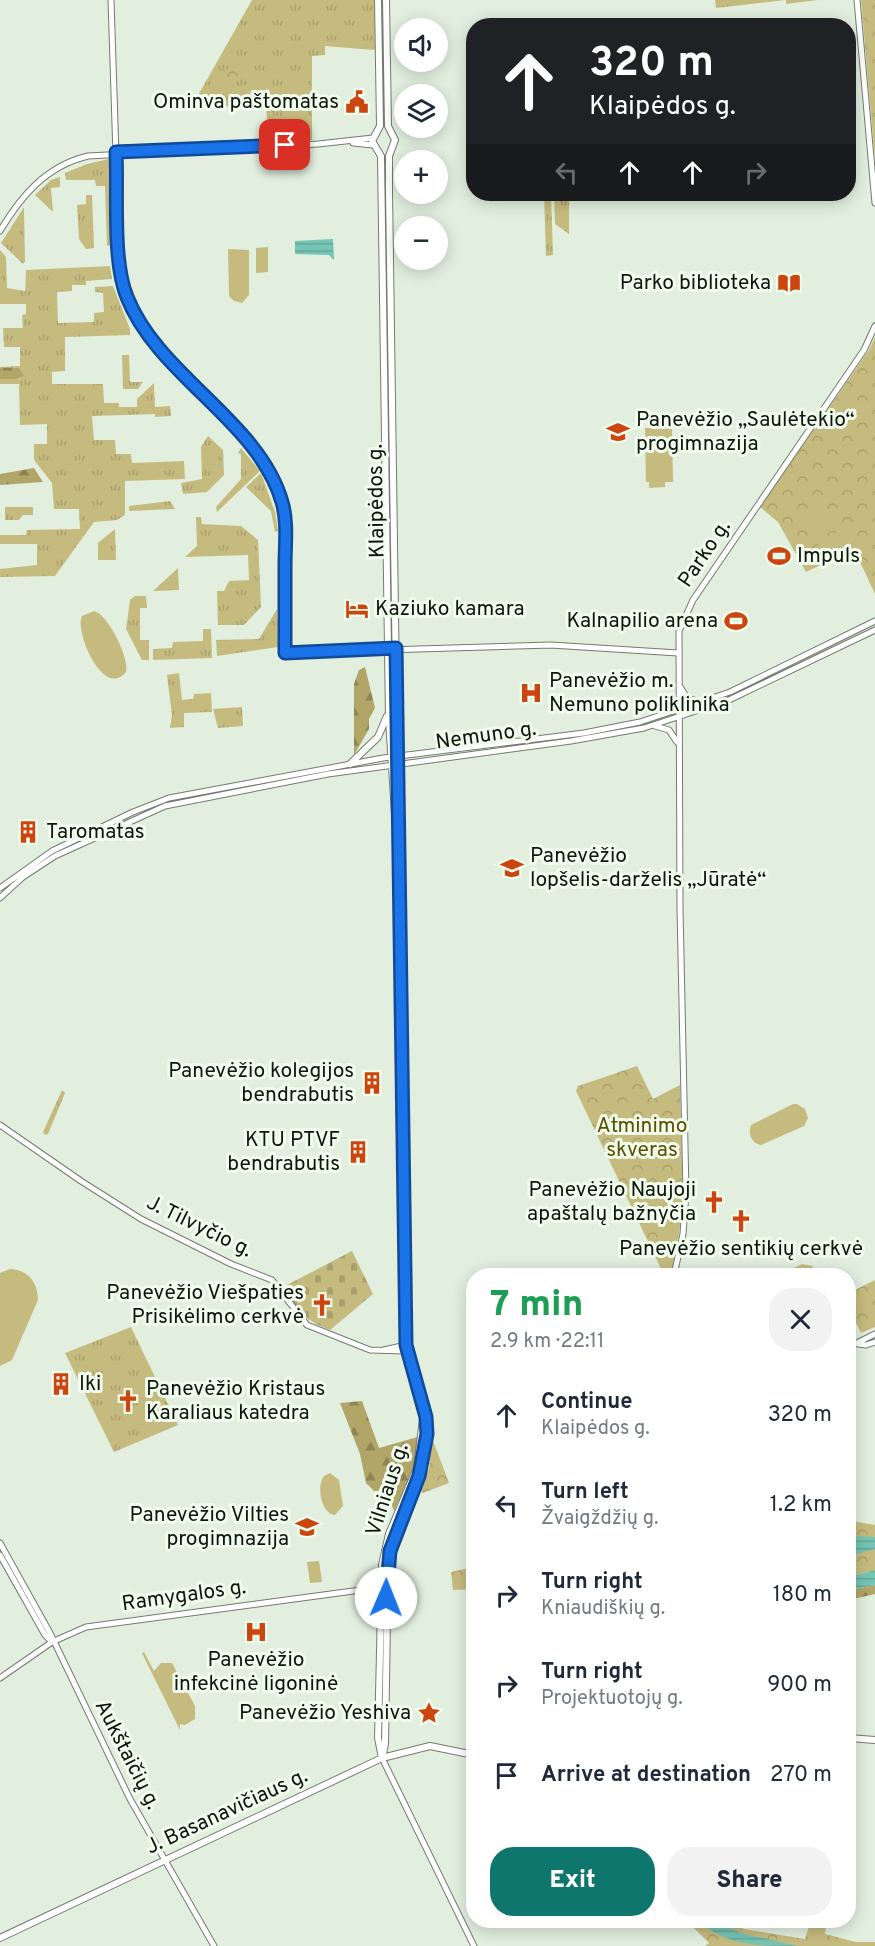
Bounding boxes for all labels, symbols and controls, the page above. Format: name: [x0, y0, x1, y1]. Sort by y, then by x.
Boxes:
map controls: [394, 18, 448, 270]
button: sound: [394, 18, 448, 72]
text: 320 m: [589, 38, 714, 91]
icon: ahead: [490, 42, 568, 120]
button: layers: [394, 84, 448, 138]
place label: Ominva paštomatas: [153, 89, 339, 116]
public building icon: Ominva paštomatas: [344, 89, 370, 115]
text: Klaipėdos g.: [589, 90, 736, 124]
pin: [259, 119, 310, 170]
icon: arrive: [268, 128, 301, 161]
button: +: [394, 150, 448, 204]
icon: left: [550, 156, 583, 189]
icon: ahead: [613, 156, 646, 189]
icon: ahead: [676, 156, 709, 189]
icon: right: [739, 156, 772, 189]
button: −: [394, 216, 448, 270]
place label: Parko biblioteka: [620, 270, 771, 297]
library icon: Parko biblioteka: [776, 270, 802, 296]
place label: Panevėžio „Saulėtekio“ progimnazija: [636, 407, 855, 458]
school or university icon: Panevėžio „Saulėtekio“ progimnazija: [605, 419, 631, 445]
street label: Klaipėdos g.: [363, 444, 391, 558]
street label: Parko g.: [673, 515, 737, 593]
sports icon: Impuls: [766, 543, 792, 569]
place label: Impuls: [797, 543, 860, 570]
hotel icon: Kaziuko kamara: [344, 596, 370, 622]
place label: Kaziuko kamara: [375, 596, 524, 623]
place label: Kalnapilio arena: [567, 608, 718, 635]
sports icon: Kalnapilio arena: [723, 608, 749, 634]
place label: Panevėžio m. Nemuno poliklinika: [549, 668, 730, 719]
hospital icon: Panevėžio m. Nemuno poliklinika: [518, 680, 544, 706]
street label: Nemuno g.: [434, 716, 538, 756]
building icon: Taromatas: [15, 819, 41, 845]
place label: Taromatas: [46, 819, 145, 846]
place label: Panevėžio lopšelis-darželis „Jūratė“: [530, 843, 766, 894]
school or university icon: Panevėžio lopšelis-darželis „Jūratė“: [499, 855, 525, 881]
place label: Panevėžio kolegijos bendrabutis: [168, 1058, 354, 1109]
building icon: Panevėžio kolegijos bendrabutis: [359, 1070, 385, 1096]
park label: Atminimo skveras: [596, 1113, 688, 1164]
place label: KTU PTVF bendrabutis: [227, 1127, 340, 1178]
building icon: KTU PTVF bendrabutis: [345, 1139, 371, 1165]
place label: Panevėžio Naujoji apaštalų bažnyčia: [527, 1177, 696, 1228]
church icon: Panevėžio Naujoji apaštalų bažnyčia: [701, 1189, 727, 1215]
street label: J. Tilvyčio g.: [142, 1190, 256, 1264]
church icon: Panevėžio sentikių cerkvė: [728, 1208, 754, 1234]
place label: Panevėžio sentikių cerkvė: [619, 1236, 863, 1263]
place label: Panevėžio Viešpaties Prisikėlimo cerkvė: [106, 1280, 304, 1331]
text: 7 min: [490, 1283, 583, 1329]
button: close: [769, 1288, 832, 1351]
church icon: Panevėžio Viešpaties Prisikėlimo cerkvė: [309, 1292, 335, 1318]
text: 2.9 km · 22:11: [490, 1329, 604, 1355]
building icon: Iki: [48, 1371, 74, 1397]
place label: Iki: [79, 1371, 101, 1398]
place label: Panevėžio Kristaus Karaliaus katedra: [146, 1376, 325, 1427]
church icon: Panevėžio Kristaus Karaliaus katedra: [115, 1388, 141, 1414]
text: Continue: [541, 1389, 632, 1416]
icon: ahead: [490, 1399, 523, 1432]
text: 320 m: [768, 1402, 832, 1429]
text: Klaipėdos g.: [541, 1416, 650, 1442]
street label: Vilniaus g.: [360, 1440, 416, 1540]
text: Turn left: [541, 1479, 629, 1506]
icon: left: [490, 1489, 523, 1522]
text: 1.2 km: [770, 1492, 832, 1519]
place label: Panevėžio Vilties progimnazija: [130, 1502, 289, 1553]
text: Žvaigždžių g.: [541, 1506, 658, 1532]
school or university icon: Panevėžio Vilties progimnazija: [294, 1514, 320, 1540]
position arrow: [354, 1566, 418, 1630]
text: Turn right: [541, 1569, 643, 1596]
street label: Ramygalos g.: [120, 1574, 248, 1618]
icon: right: [490, 1579, 523, 1612]
text: 180 m: [773, 1582, 832, 1609]
text: Kniaudiškių g.: [541, 1596, 665, 1622]
hospital icon: Panevėžio infekcinė ligoninė: [243, 1619, 269, 1645]
place label: Panevėžio infekcinė ligoninė: [174, 1647, 338, 1698]
text: Turn right: [541, 1659, 643, 1686]
icon: right: [490, 1669, 523, 1702]
text: 900 m: [767, 1672, 832, 1699]
text: Projektuotojų g.: [541, 1686, 683, 1712]
street label: Aukštaičių g.: [88, 1696, 166, 1814]
place label: Panevėžio Yeshiva: [239, 1700, 411, 1727]
place icon: Panevėžio Yeshiva: [416, 1700, 442, 1726]
icon: arrive: [490, 1759, 523, 1792]
text: Arrive at destination: [541, 1762, 751, 1789]
text: 270 m: [770, 1762, 832, 1789]
street label: J. Basanavičiaus g.: [142, 1763, 312, 1861]
button: Exit: [490, 1847, 655, 1916]
button: Share: [667, 1847, 832, 1916]

